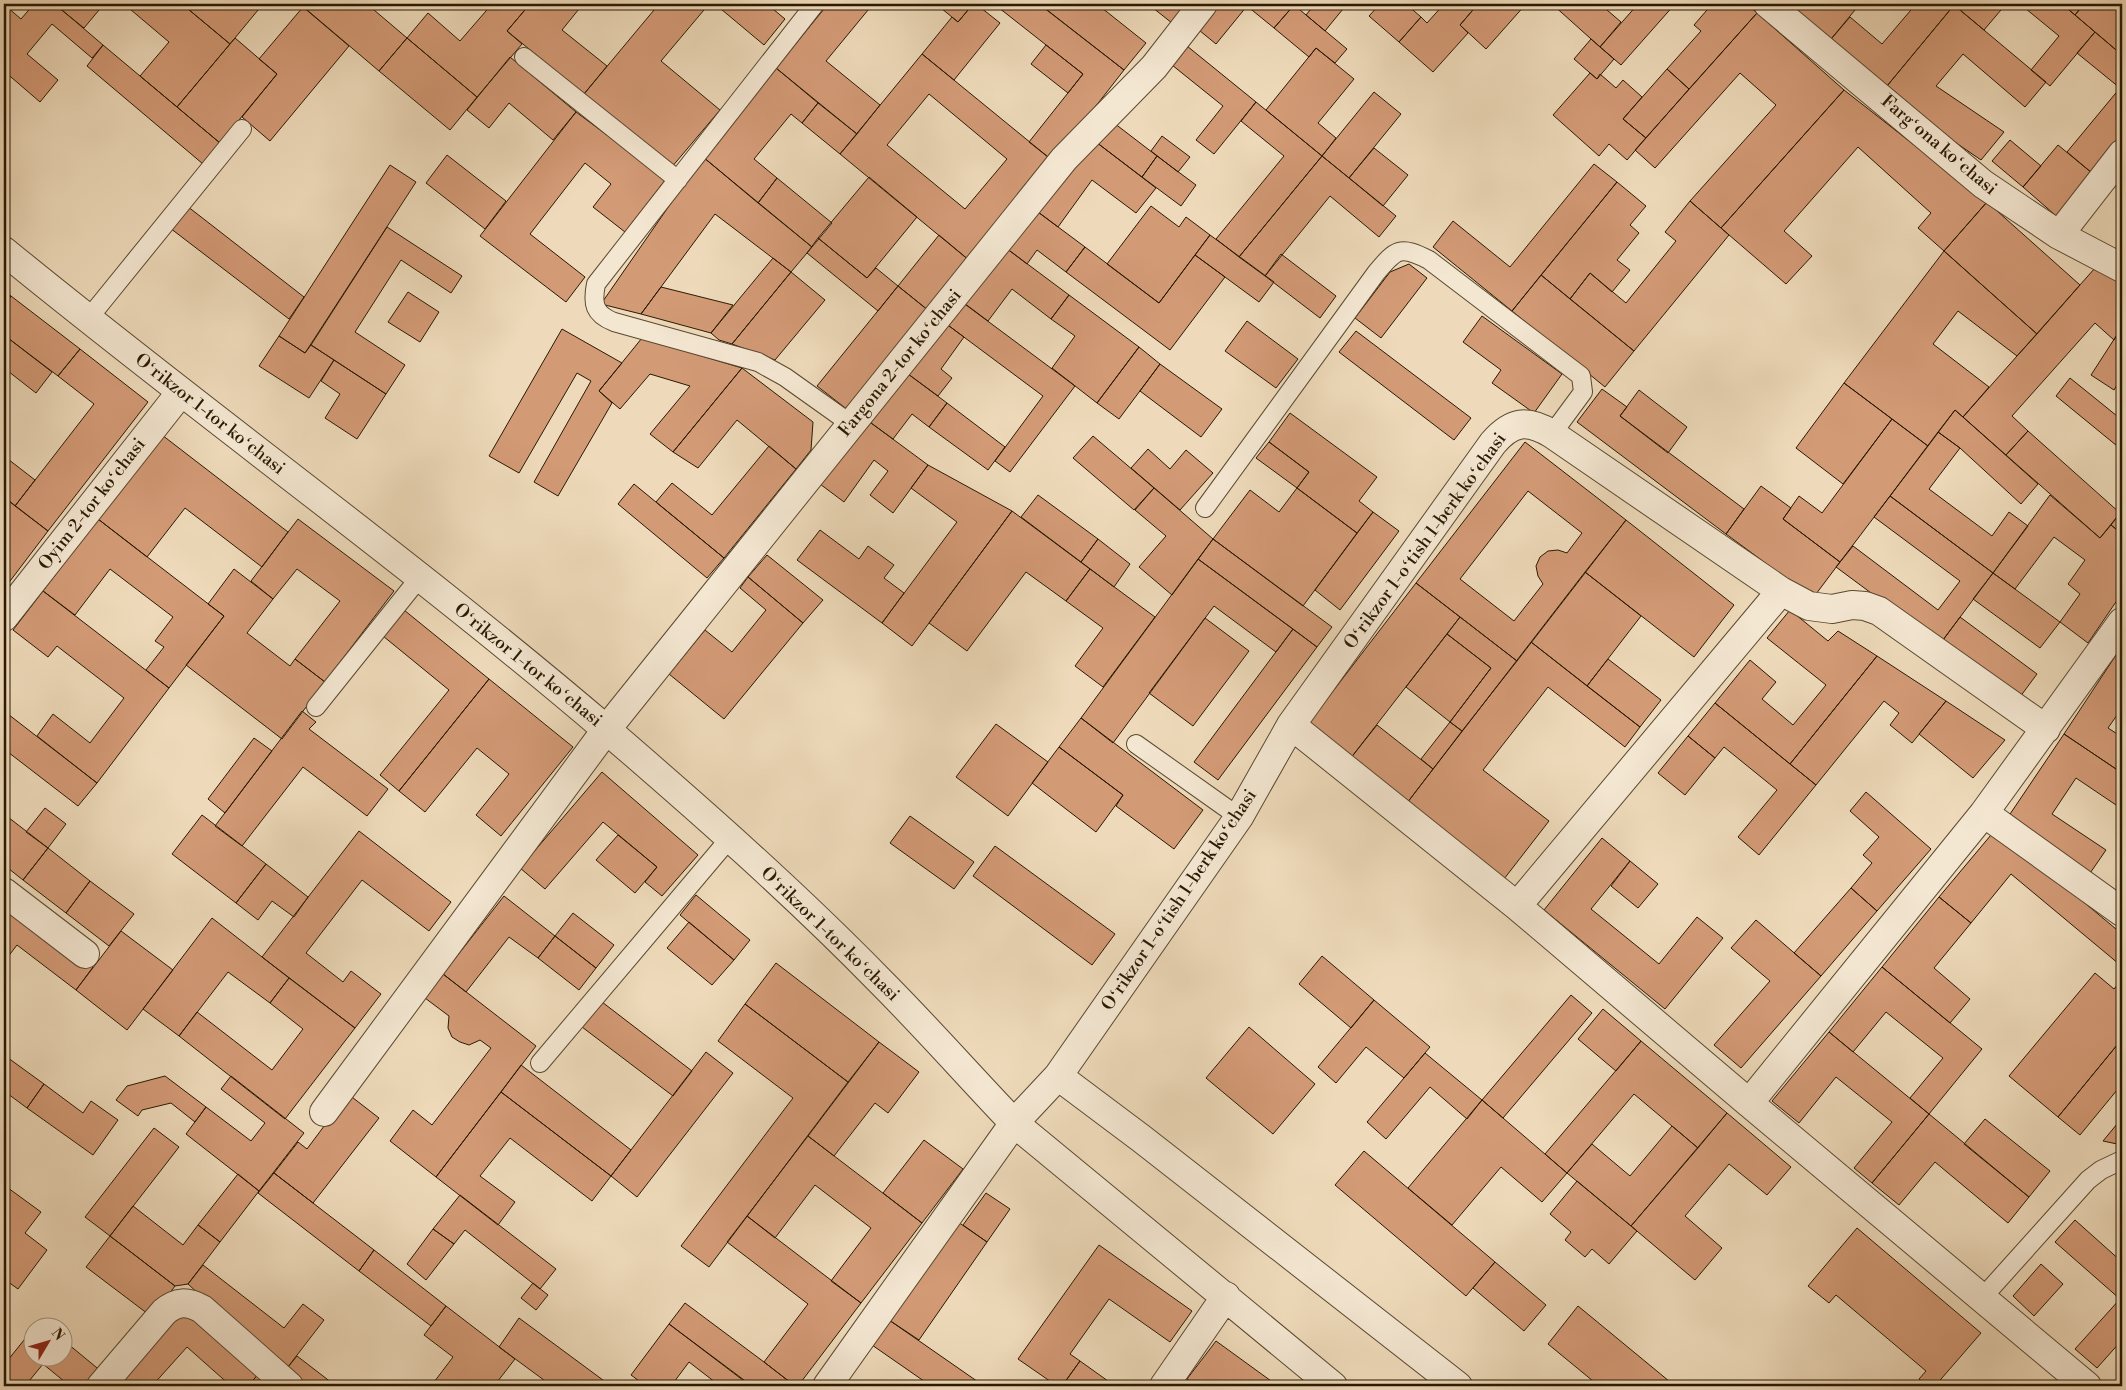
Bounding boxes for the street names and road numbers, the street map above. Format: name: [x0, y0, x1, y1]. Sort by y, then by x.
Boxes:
street label: Fargʻona koʻchasi: [1876, 90, 2002, 200]
street label: Fargona 2-tor koʻchasi: [833, 284, 967, 442]
street label: Oʻrikzor 1-tor koʻchasi: [130, 348, 290, 480]
street label: Oʻrikzor 1-oʻtish 1-berk koʻchasi: [1339, 428, 1511, 654]
street label: Oyim 2-tor koʻchasi: [33, 433, 151, 575]
street label: Oʻrikzor 1-tor koʻchasi: [449, 598, 607, 732]
street label: Oʻrikzor 1-oʻtish 1-berk koʻchasi: [1096, 785, 1262, 1015]
street label: Oʻrikzor 1-tor koʻchasi: [756, 862, 904, 1006]

